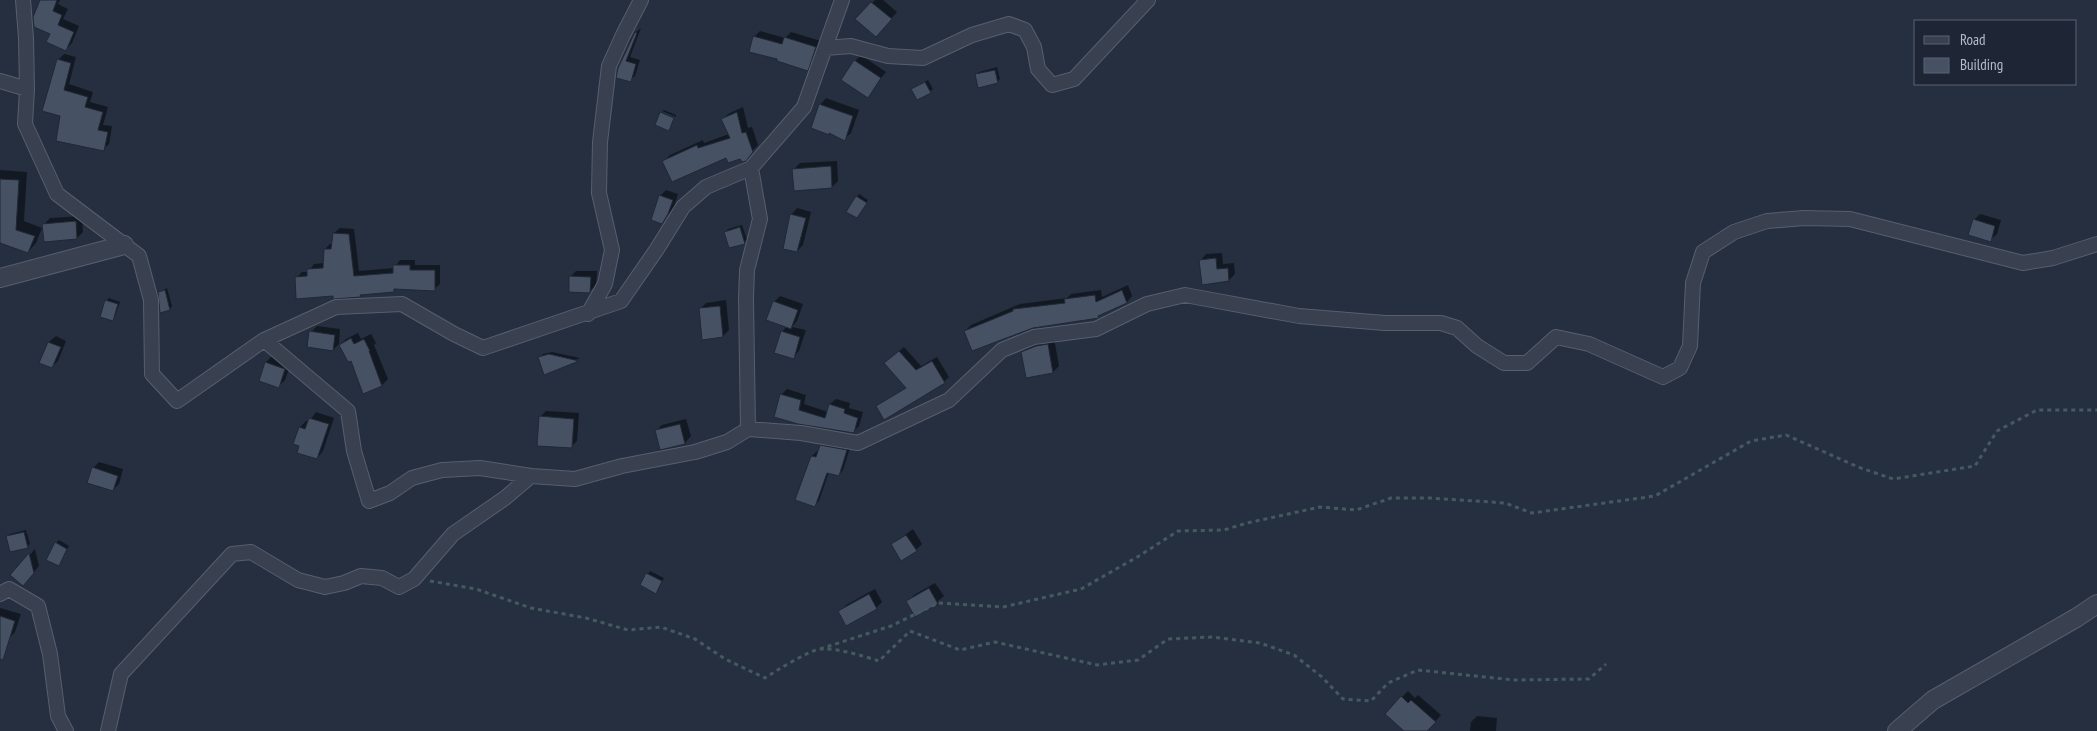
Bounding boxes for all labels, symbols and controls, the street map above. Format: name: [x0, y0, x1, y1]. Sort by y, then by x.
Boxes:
legend: [1914, 20, 2077, 85]
text: Road: [1960, 30, 1986, 49]
text: Building: [1960, 55, 2003, 74]

